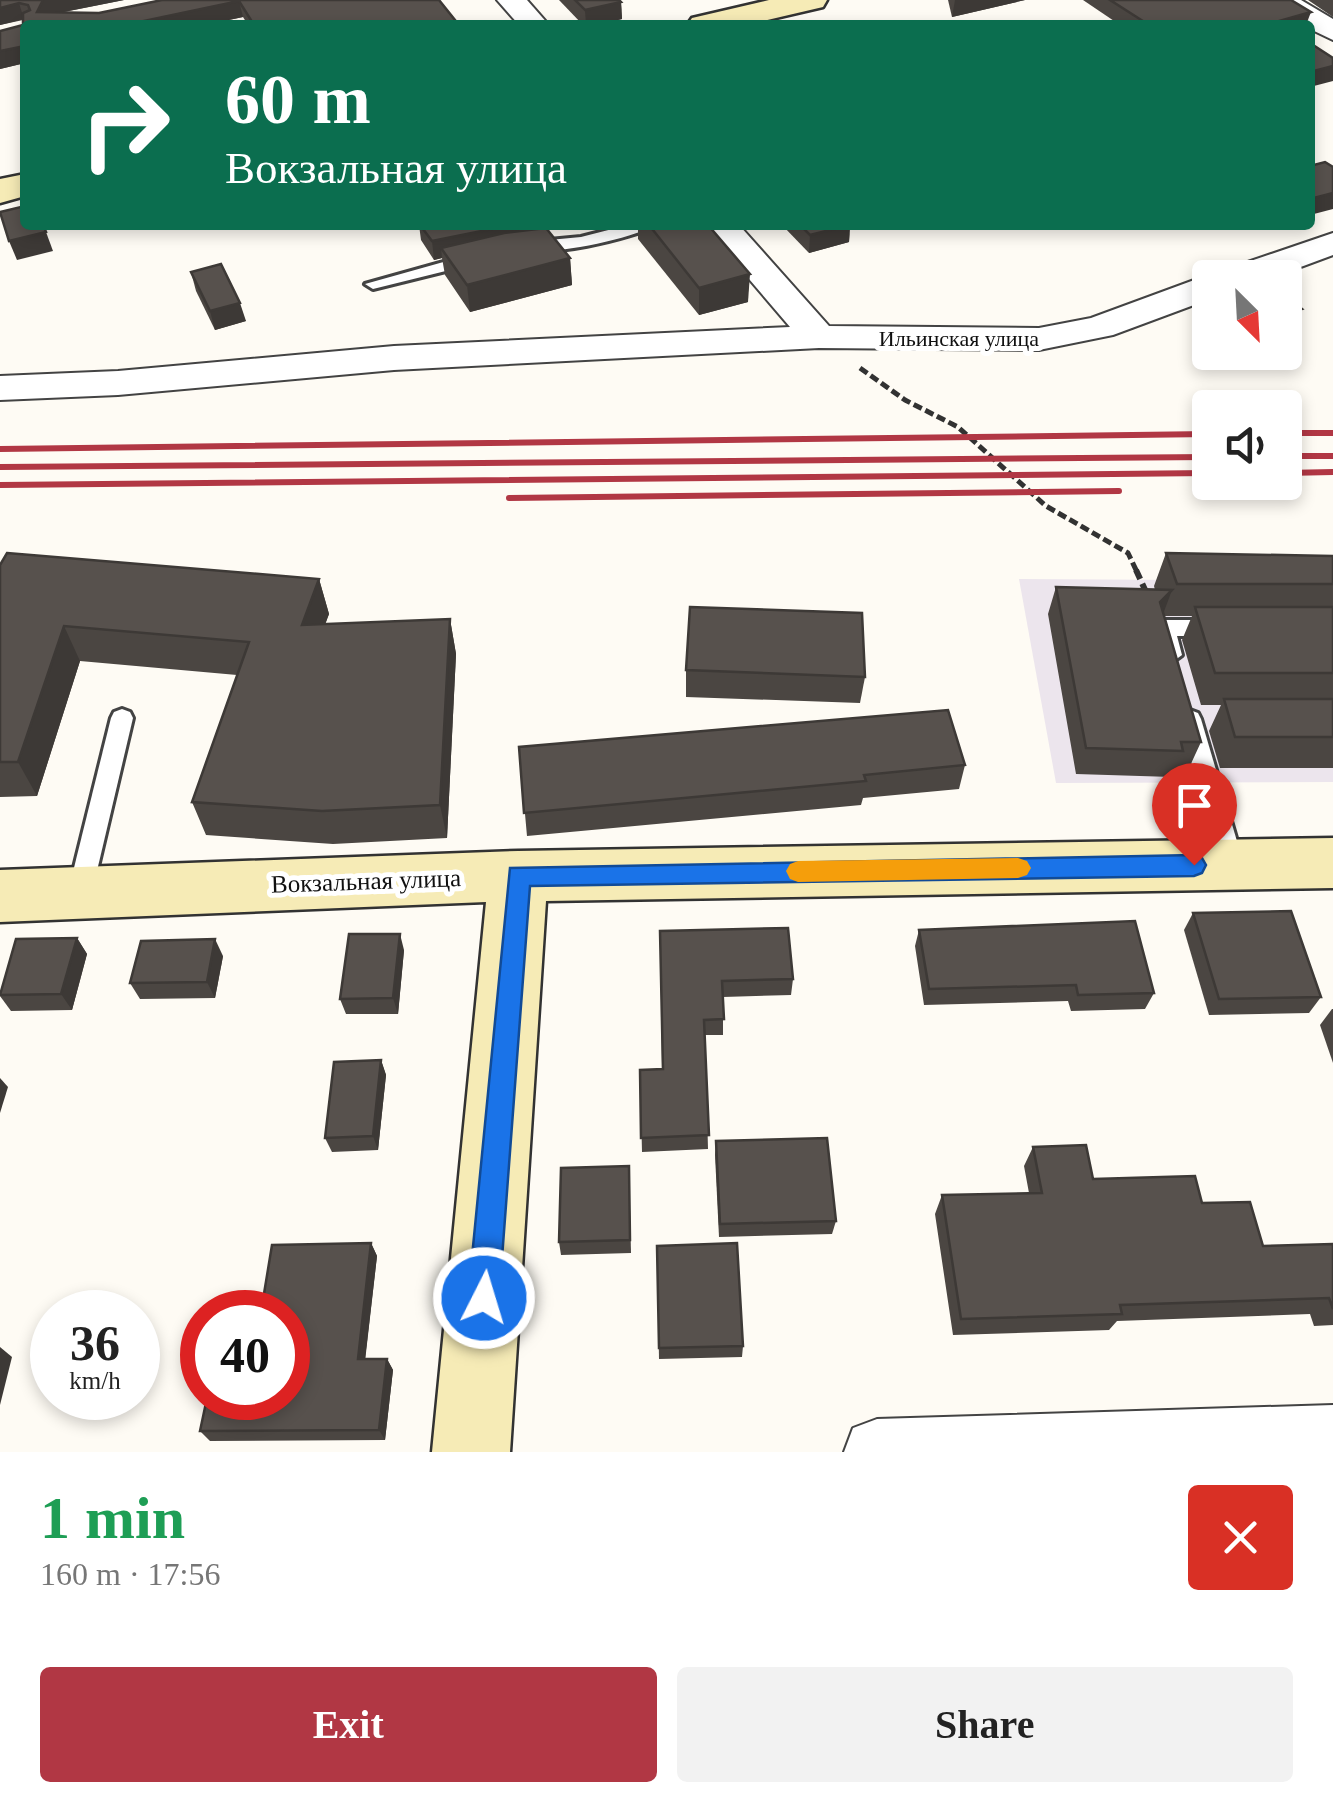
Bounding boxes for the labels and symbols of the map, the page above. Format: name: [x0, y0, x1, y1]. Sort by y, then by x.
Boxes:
north arrow: [1192, 260, 1302, 370]
street label: Ильинская улица: [879, 326, 1039, 351]
pin: [1152, 763, 1237, 866]
street label: Вокзальная улица: [271, 864, 461, 898]
position arrow: [432, 1246, 536, 1350]
speed limit sign: 40: [180, 1290, 310, 1420]

